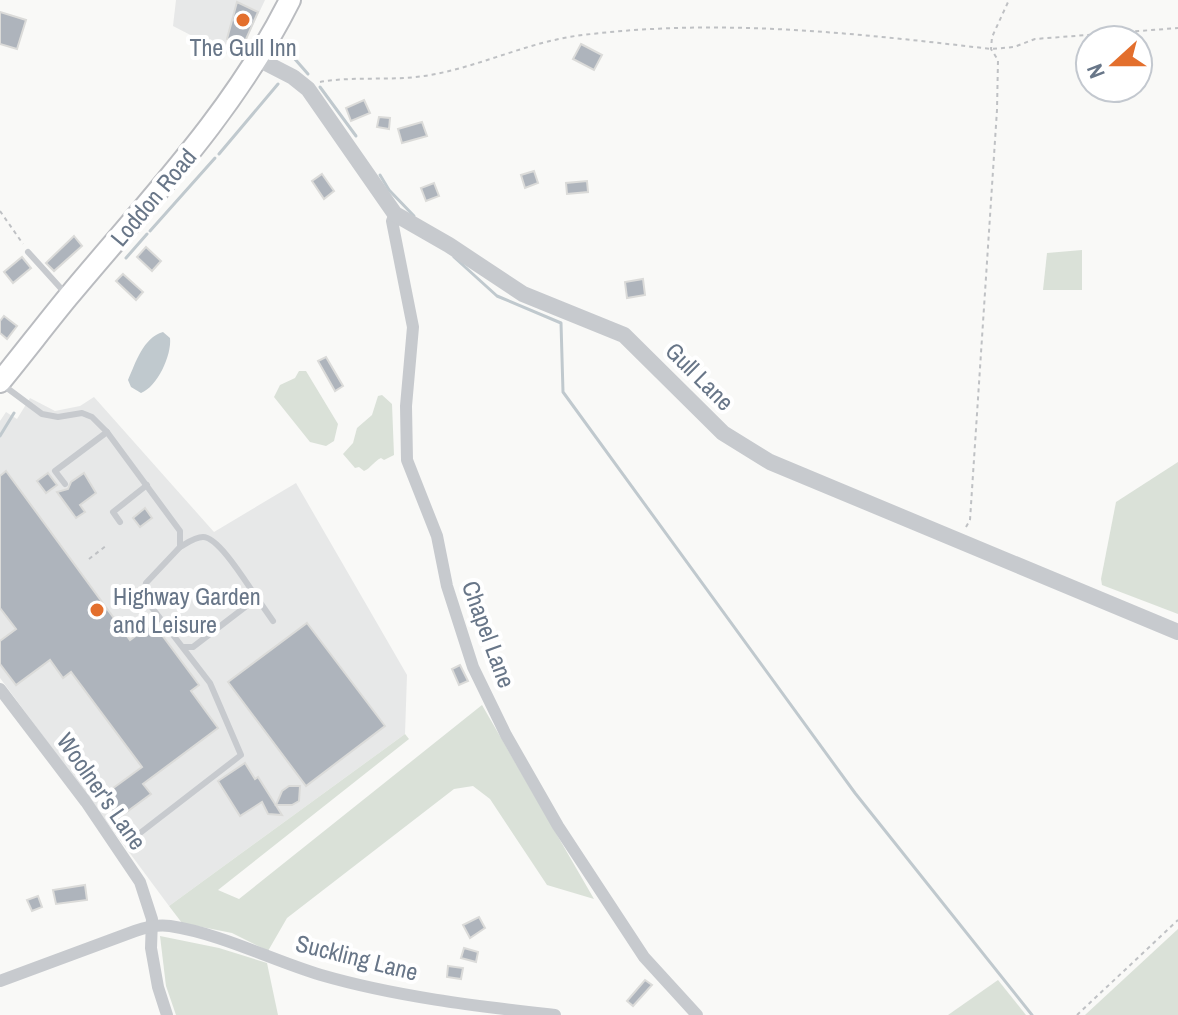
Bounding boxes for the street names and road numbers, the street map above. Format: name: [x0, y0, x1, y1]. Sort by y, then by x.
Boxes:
street label: Loddon Road: [103, 141, 203, 253]
street label: Gull Lane: [659, 335, 741, 417]
street label: Chapel Lane: [455, 576, 523, 692]
street label: Woolner's Lane: [50, 726, 154, 856]
street label: Suckling Lane: [293, 926, 421, 988]

